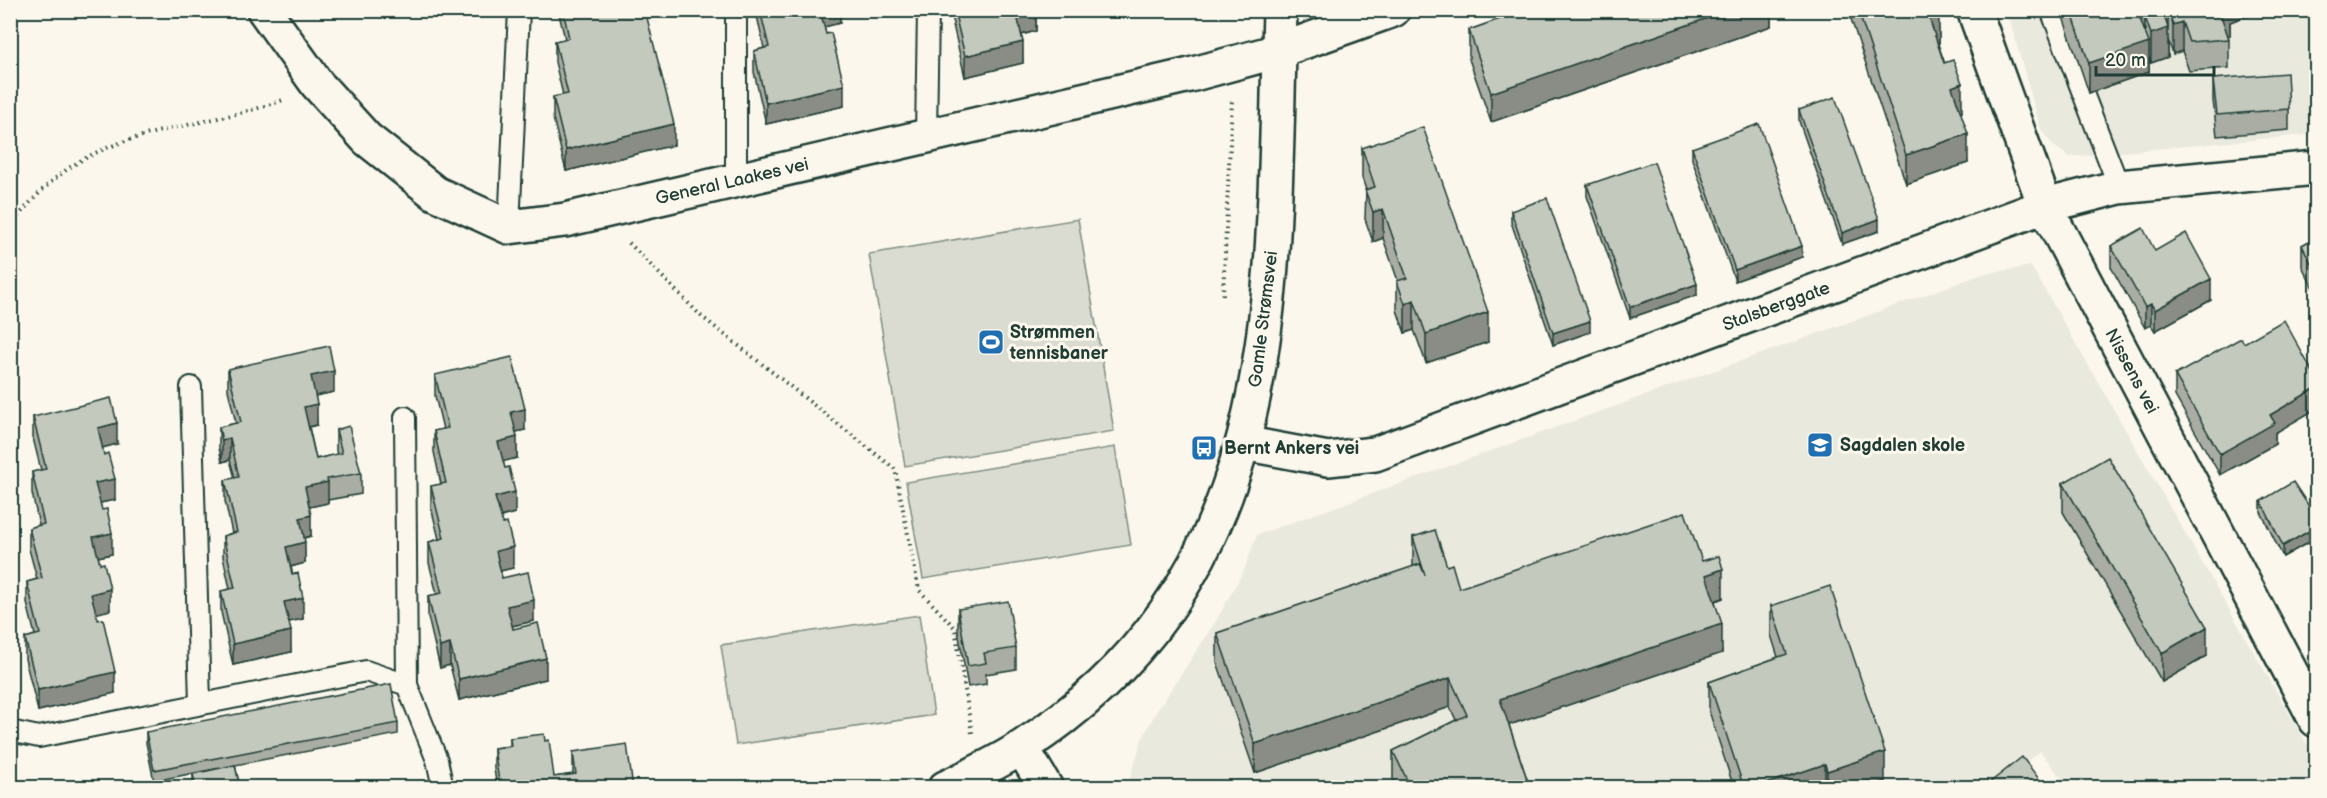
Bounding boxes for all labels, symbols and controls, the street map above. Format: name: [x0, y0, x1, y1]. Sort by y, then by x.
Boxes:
scale bar: [2096, 39, 2214, 77]
text: 20 m: [2105, 50, 2146, 71]
street label: General Laakes vei: [653, 154, 811, 209]
street label: Gamle Strømsvei: [1245, 250, 1282, 389]
street label: Stalsberggate: [1720, 277, 1833, 336]
place label: Strømmen tennisbaner: [1009, 322, 1109, 364]
street label: Nissens vei: [2100, 325, 2163, 417]
sports icon: Strømmen tennisbaner: [976, 327, 1006, 357]
school or university icon: Sagdalen skole: [1805, 430, 1835, 460]
bus stop icon: Bernt Ankers vei: [1189, 433, 1219, 463]
place label: Sagdalen skole: [1840, 435, 1965, 456]
place label: Bernt Ankers vei: [1224, 438, 1359, 459]

